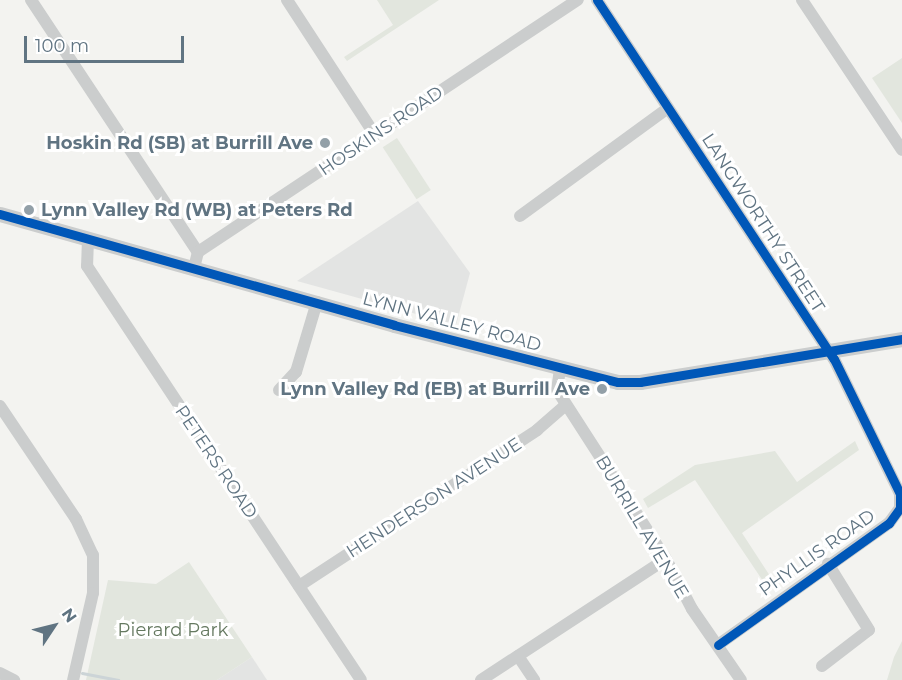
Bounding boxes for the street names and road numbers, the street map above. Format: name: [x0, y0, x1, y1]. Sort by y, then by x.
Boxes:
street label: HOSKINS ROAD: [315, 81, 447, 181]
street label: LANGWORTHY STREET: [697, 129, 829, 317]
street label: LYNN VALLEY ROAD: [360, 288, 544, 356]
street label: PETERS ROAD: [170, 401, 262, 523]
street label: HENDERSON AVENUE: [342, 433, 526, 563]
street label: BURRILL AVENUE: [591, 452, 693, 602]
street label: PHYLLIS ROAD: [755, 505, 879, 601]

